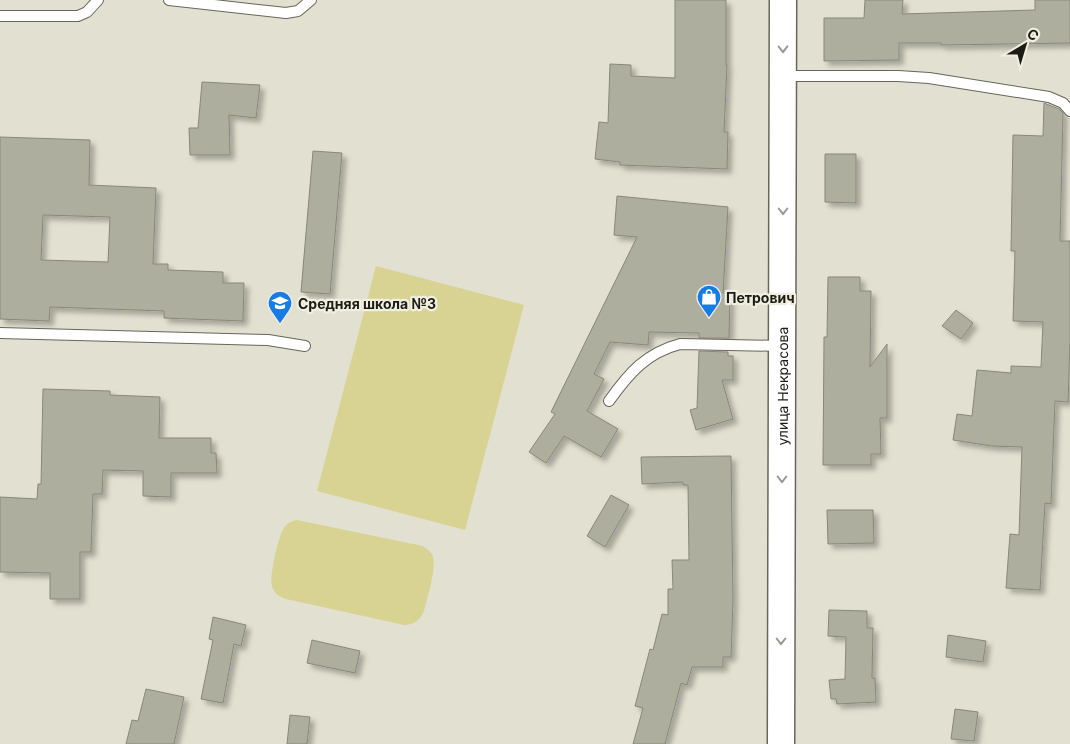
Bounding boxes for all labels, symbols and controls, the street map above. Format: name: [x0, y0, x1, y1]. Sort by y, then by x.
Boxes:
north arrow: [1000, 20, 1050, 70]
text: С: [1024, 24, 1043, 44]
one-way arrow: [778, 45, 788, 53]
one-way arrow: [778, 208, 788, 215]
shop icon: Петрович: [696, 284, 722, 318]
place label: Петрович: [726, 289, 795, 306]
school or university icon: Средняя школа №3: [267, 290, 293, 324]
place label: Средняя школа №3: [298, 295, 436, 312]
street label: улица Некрасова: [773, 327, 791, 445]
one-way arrow: [777, 475, 787, 483]
one-way arrow: [776, 638, 786, 645]

